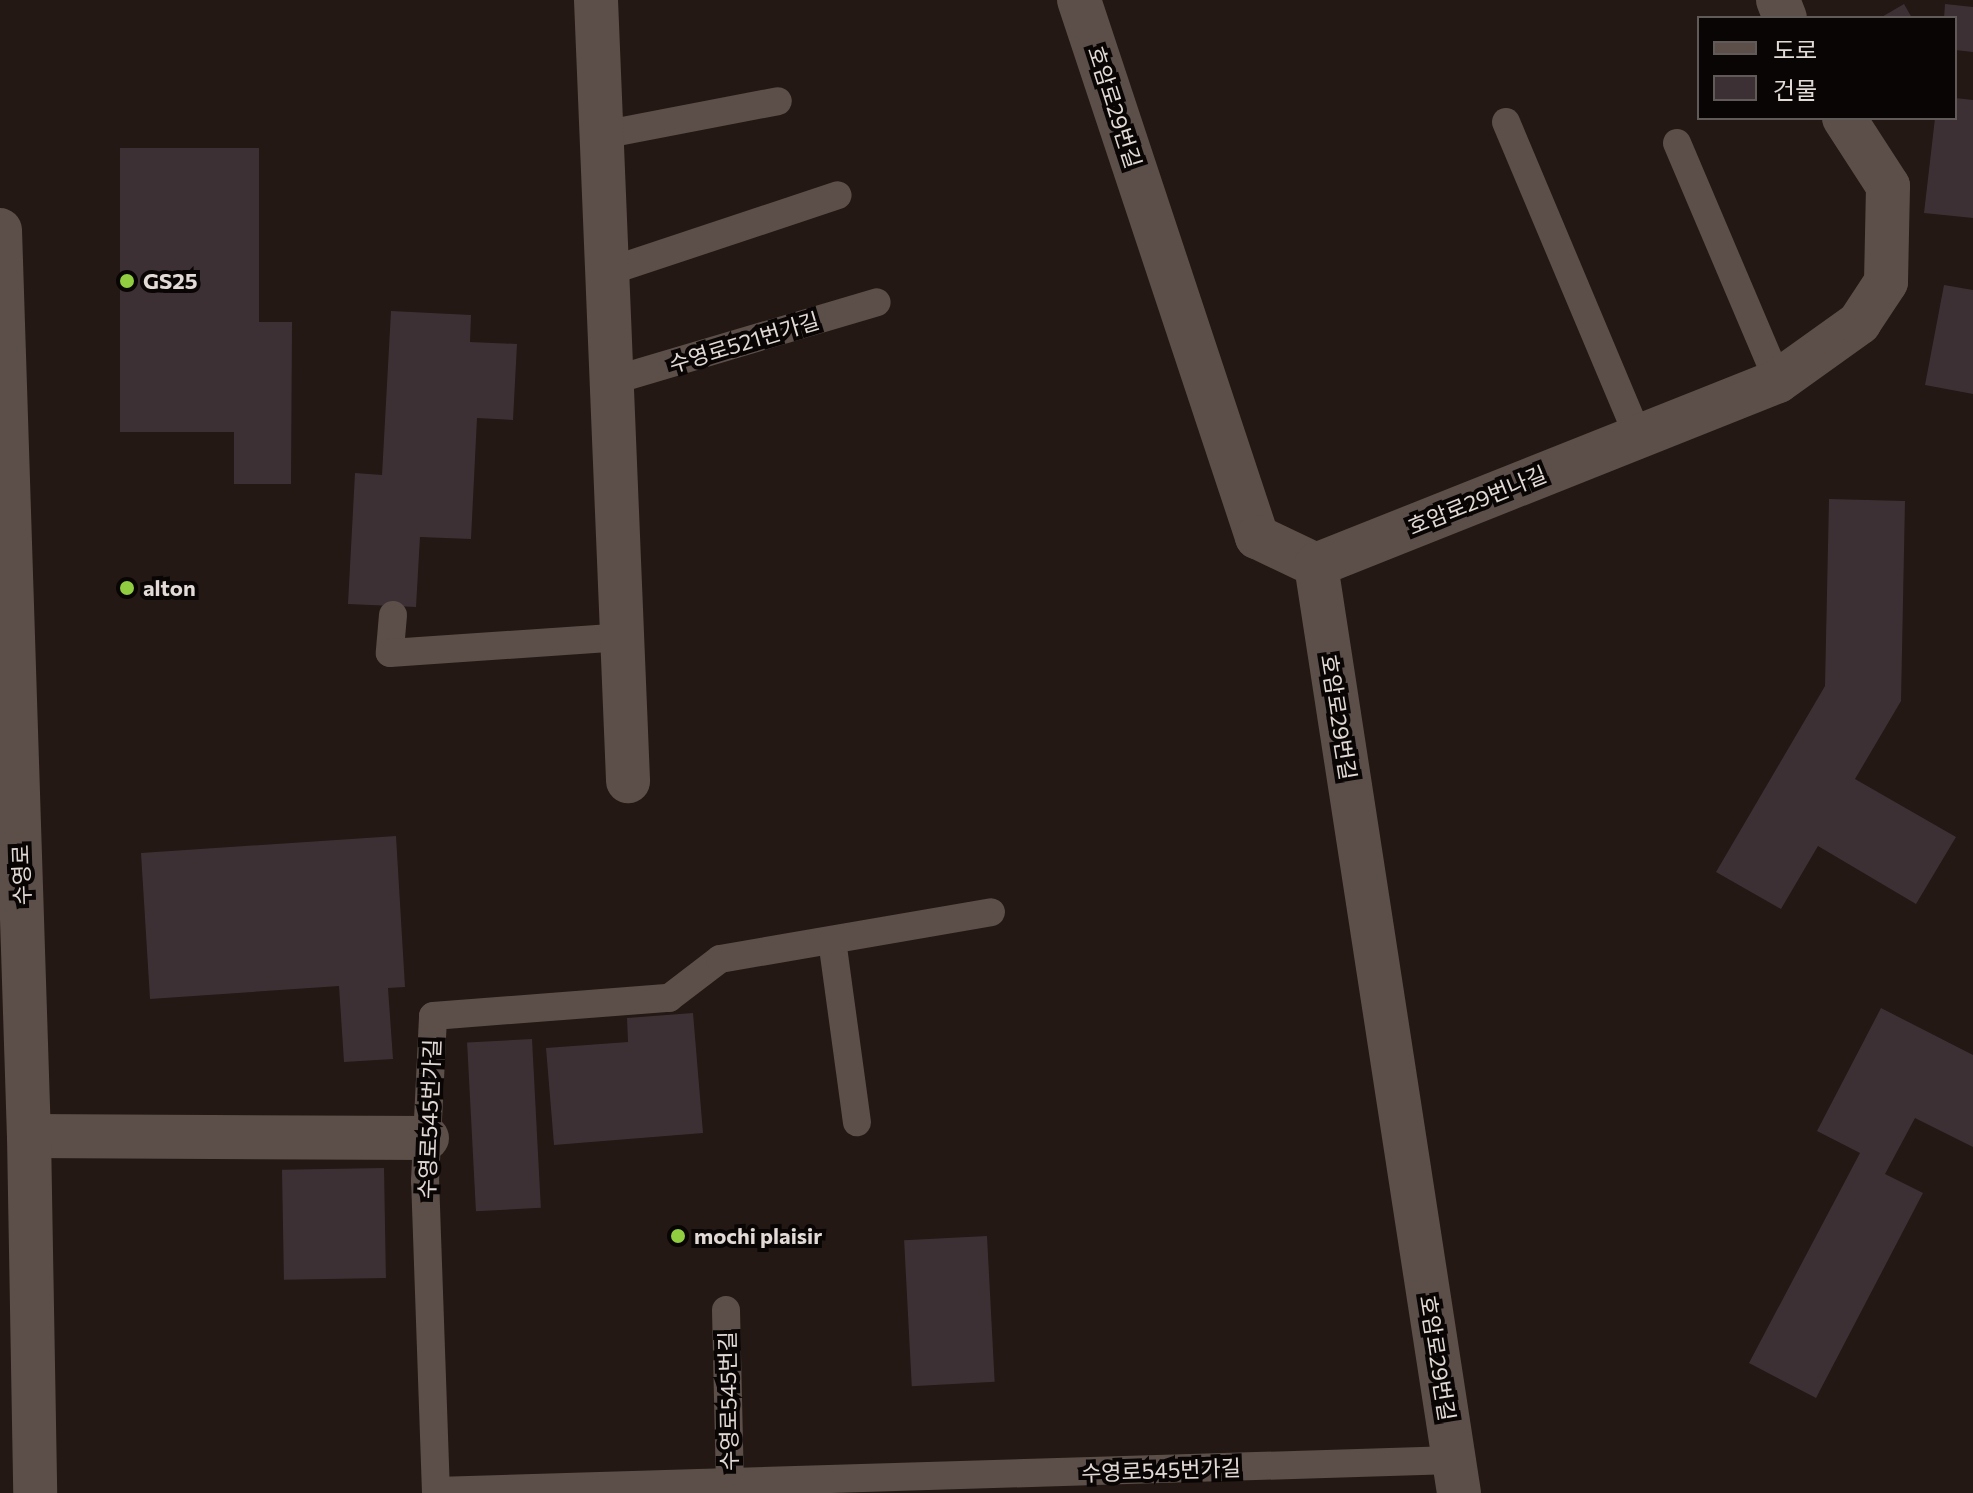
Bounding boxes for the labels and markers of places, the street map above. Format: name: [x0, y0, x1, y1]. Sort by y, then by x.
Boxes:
place label: GS25: [143, 268, 198, 294]
marker: GS25: [118, 272, 136, 290]
place label: alton: [143, 575, 196, 601]
marker: alton: [118, 579, 136, 597]
place label: mochi plaisir: [694, 1223, 822, 1249]
marker: mochi plaisir: [669, 1227, 687, 1245]

